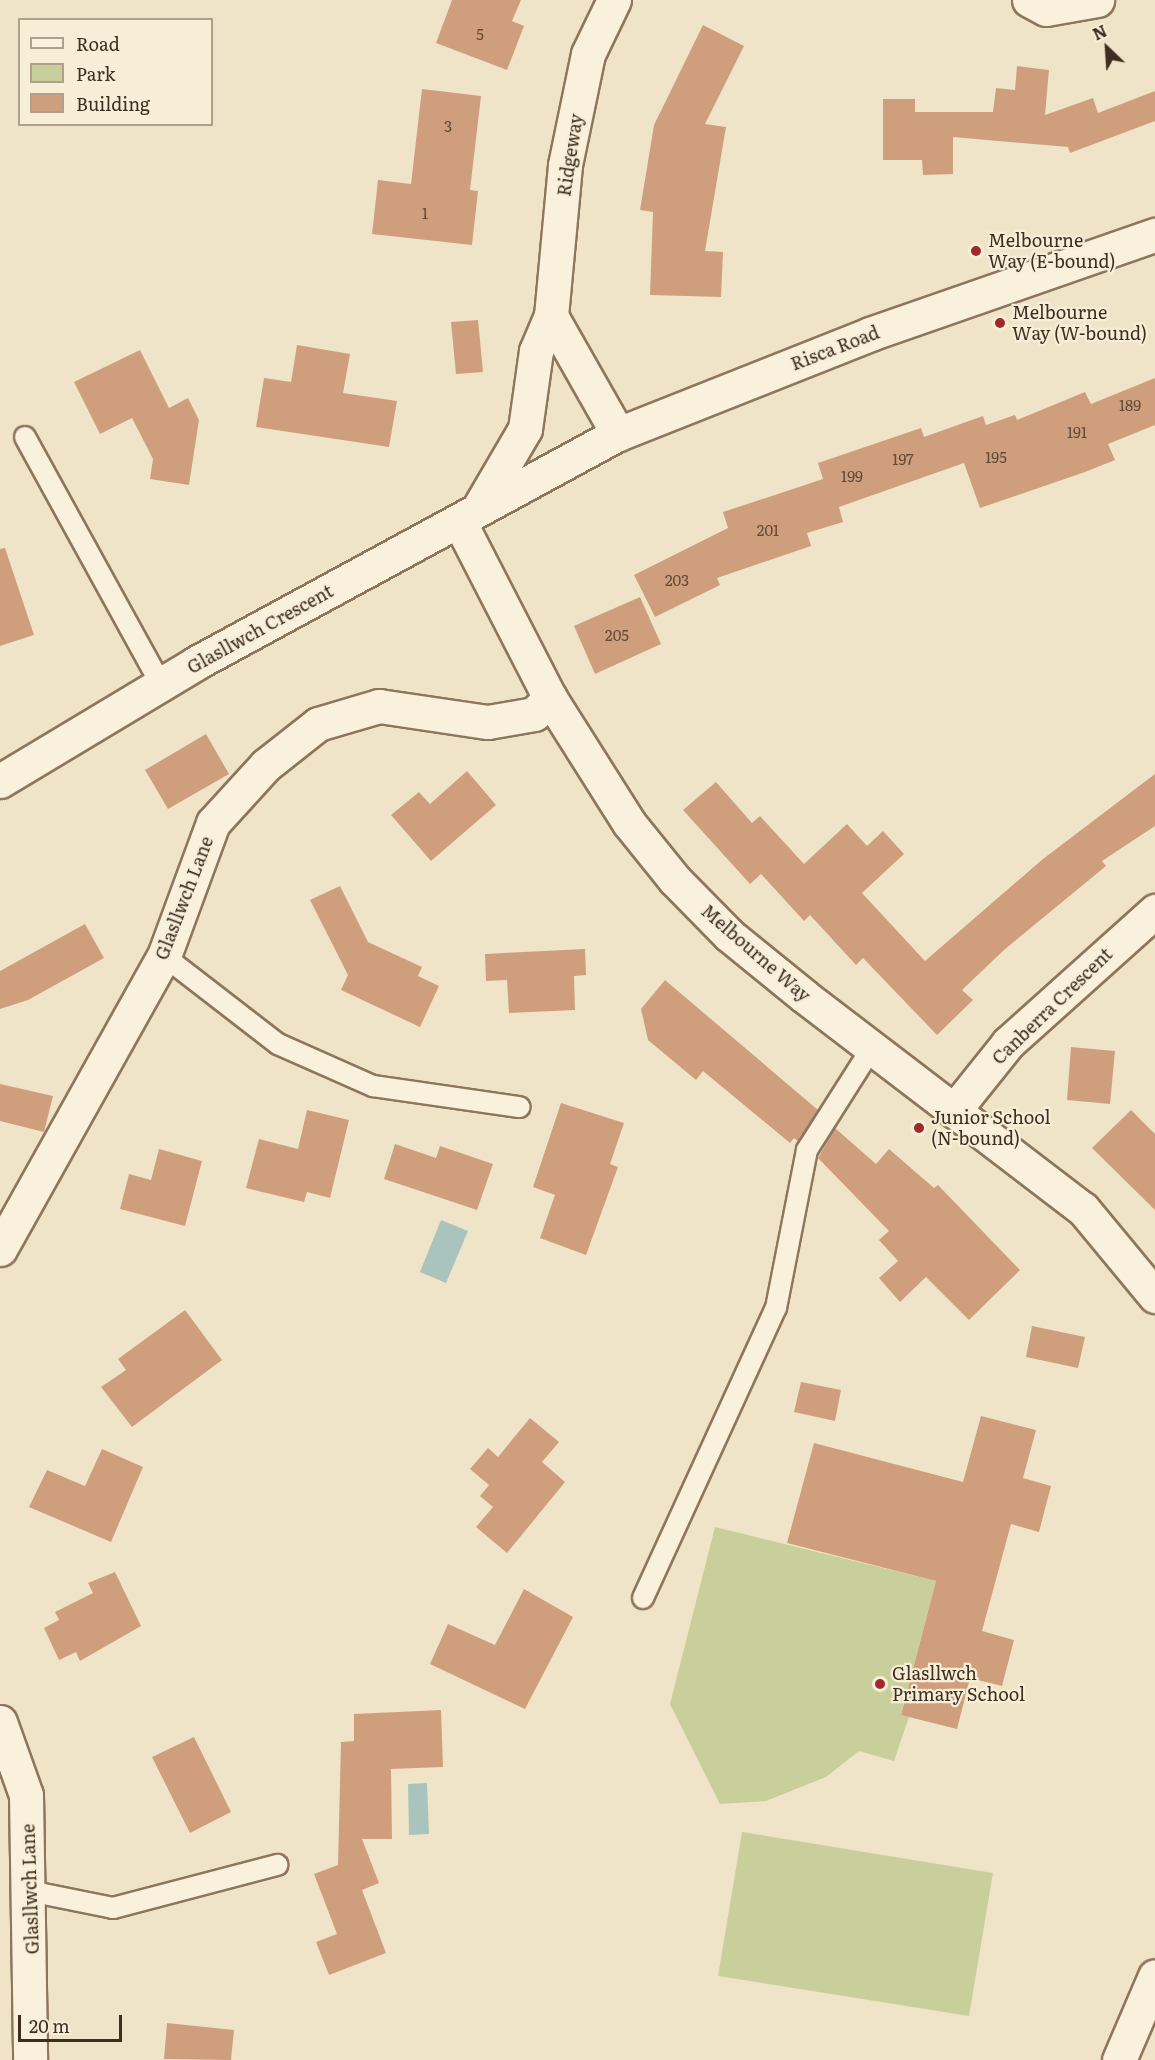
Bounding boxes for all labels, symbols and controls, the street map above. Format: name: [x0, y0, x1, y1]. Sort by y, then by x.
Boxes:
legend: [18, 18, 213, 126]
north arrow: [1077, 18, 1137, 78]
text: N: [1088, 18, 1111, 45]
house number: 5: [476, 25, 484, 43]
text: Road: [76, 30, 120, 57]
text: Park: [76, 60, 115, 87]
text: Building: [76, 90, 150, 117]
street label: Ridgeway: [553, 112, 587, 198]
house number: 3: [444, 117, 452, 135]
house number: 1: [422, 204, 428, 222]
place label: Melbourne Way (E-bound): [988, 230, 1115, 272]
marker: Melbourne Way (E-bound): [969, 244, 983, 258]
place label: Melbourne Way (W-bound): [1012, 302, 1147, 344]
marker: Melbourne Way (W-bound): [993, 316, 1007, 330]
street label: Risca Road: [788, 321, 882, 375]
house number: 189: [1119, 396, 1141, 414]
house number: 191: [1067, 423, 1087, 441]
house number: 195: [985, 448, 1007, 466]
house number: 197: [892, 450, 914, 468]
house number: 199: [841, 467, 863, 485]
house number: 201: [757, 521, 779, 539]
house number: 203: [665, 571, 689, 589]
street label: Glasllwch Crescent: [183, 580, 337, 678]
house number: 205: [605, 626, 629, 644]
street label: Glasllwch Lane: [150, 833, 218, 963]
street label: Melbourne Way: [697, 900, 815, 1006]
street label: Canberra Crescent: [987, 943, 1117, 1069]
place label: Junior School (N-bound): [931, 1107, 1051, 1150]
marker: Junior School (N-bound): [912, 1121, 926, 1135]
place label: Glasllwch Primary School: [892, 1663, 1025, 1706]
marker: Glasllwch Primary School: [873, 1677, 887, 1691]
street label: Glasllwch Lane: [17, 1823, 43, 1955]
scale bar: [21, 2003, 124, 2041]
text: 20 m: [29, 2012, 70, 2039]

